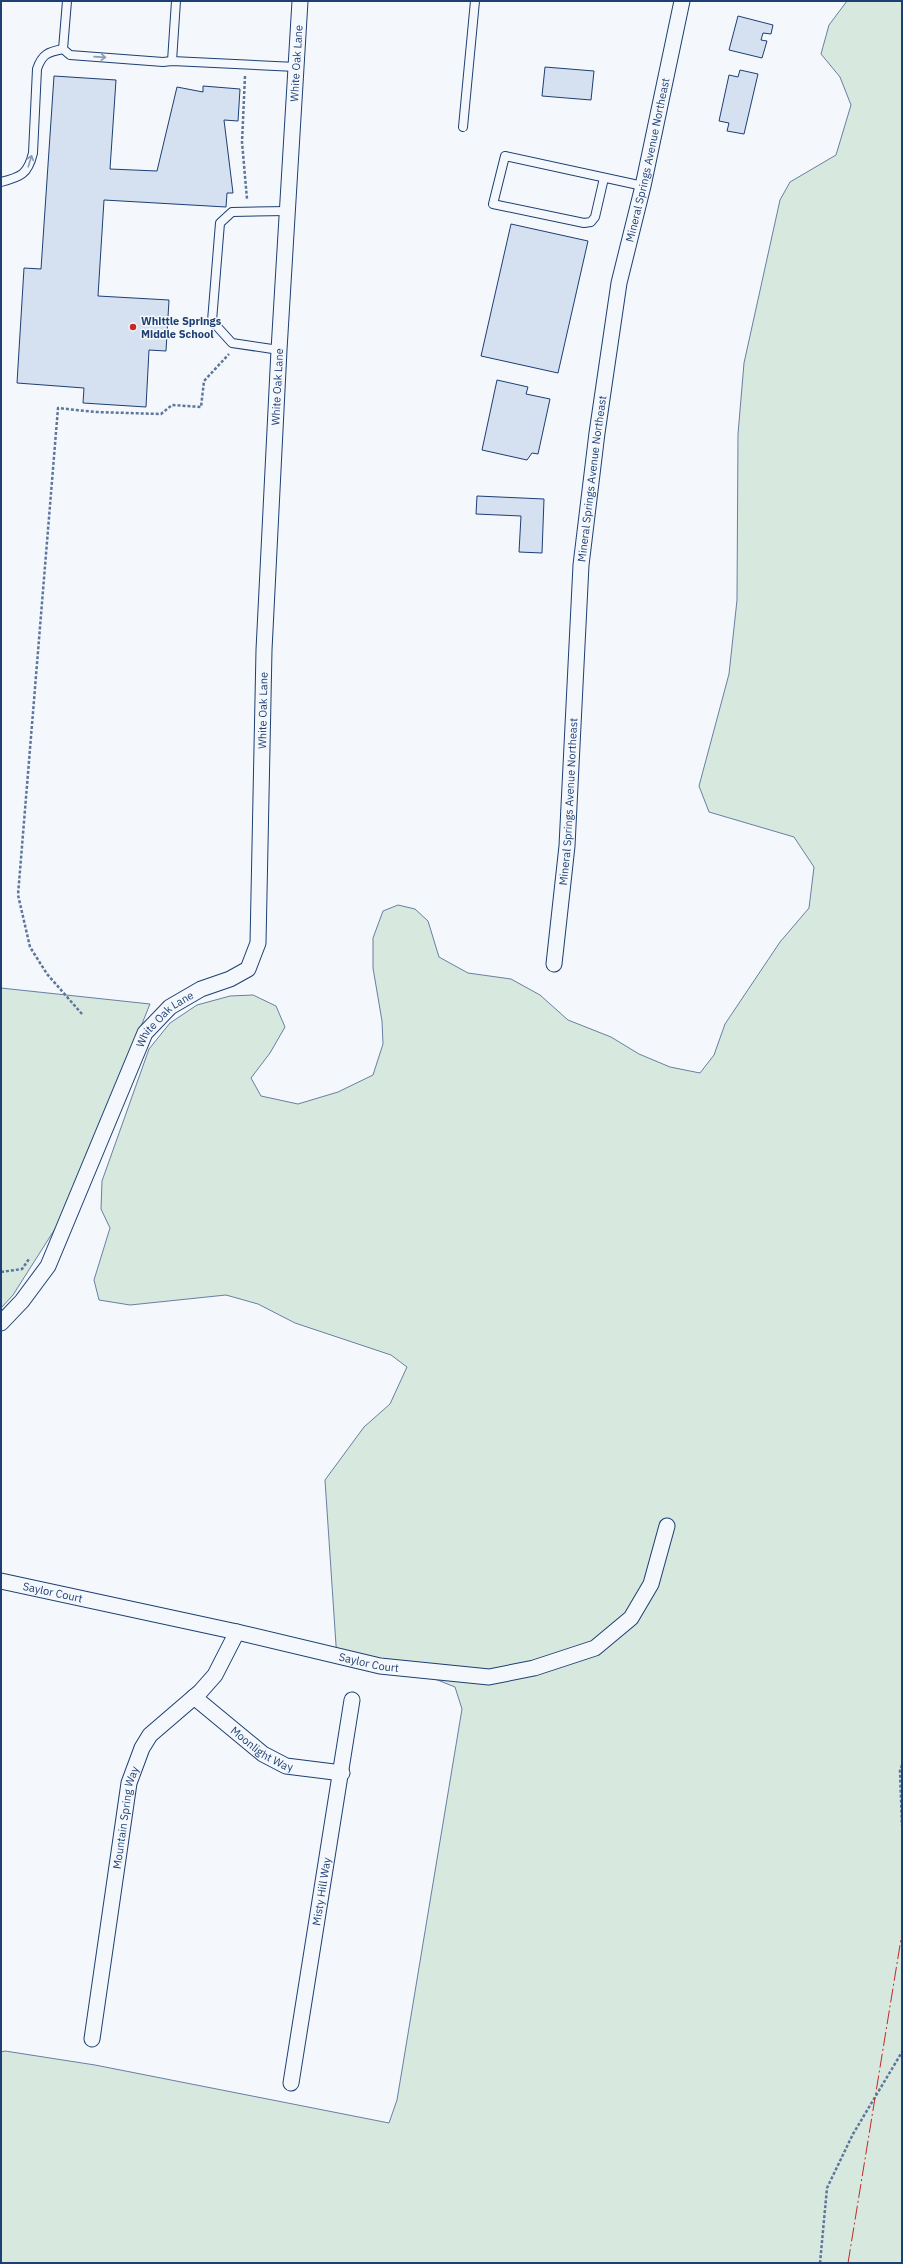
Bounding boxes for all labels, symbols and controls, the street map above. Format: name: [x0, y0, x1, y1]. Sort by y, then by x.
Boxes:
street label: White Oak Lane: [287, 25, 306, 102]
one-way arrow: [93, 54, 106, 61]
street label: Mineral Springs Avenue Northeast: [622, 77, 673, 243]
one-way arrow: [27, 154, 34, 167]
place label: Whittle Springs Middle School: [141, 314, 222, 341]
marker: Whittle Springs Middle School: [128, 322, 138, 332]
street label: White Oak Lane: [268, 348, 286, 426]
street label: Mineral Springs Avenue Northeast: [574, 394, 609, 563]
street label: White Oak Lane: [255, 672, 271, 749]
street label: Mineral Springs Avenue Northeast: [556, 718, 580, 886]
street label: White Oak Lane: [133, 988, 196, 1049]
street label: Saylor Court: [22, 1579, 84, 1605]
street label: Saylor Court: [338, 1650, 400, 1675]
street label: Moonlight Way: [228, 1723, 294, 1774]
street label: Mountain Spring Way: [110, 1764, 142, 1870]
street label: Misty Hill Way: [309, 1856, 334, 1927]

